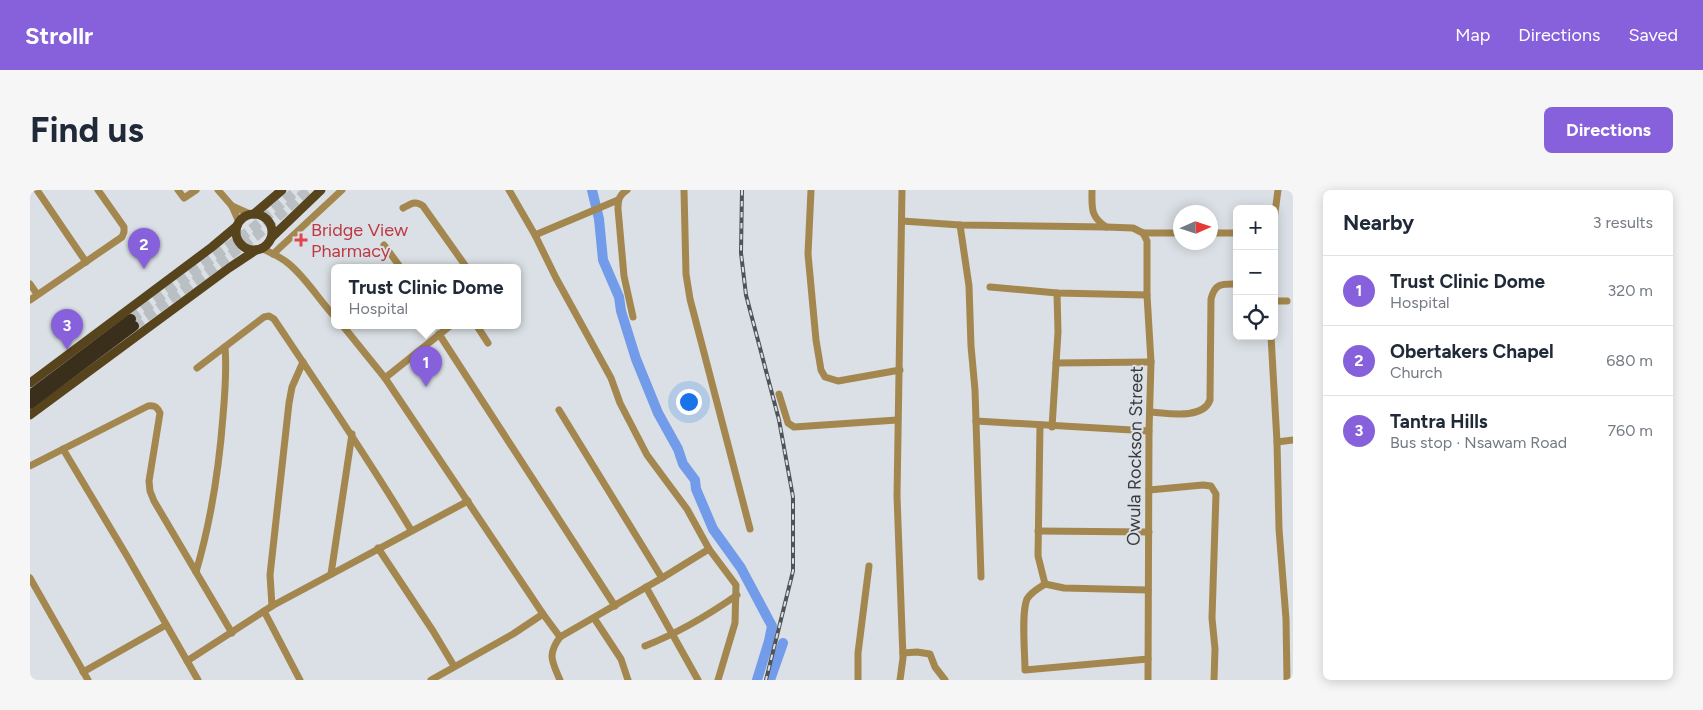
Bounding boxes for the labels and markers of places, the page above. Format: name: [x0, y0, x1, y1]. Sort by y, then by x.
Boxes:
place label: Bridge View Pharmacy: [311, 219, 408, 262]
pin: 2: [128, 228, 160, 269]
marker: Bridge View Pharmacy: [295, 234, 307, 246]
pin: 3: [51, 309, 83, 350]
pin: 1: [410, 346, 442, 387]

